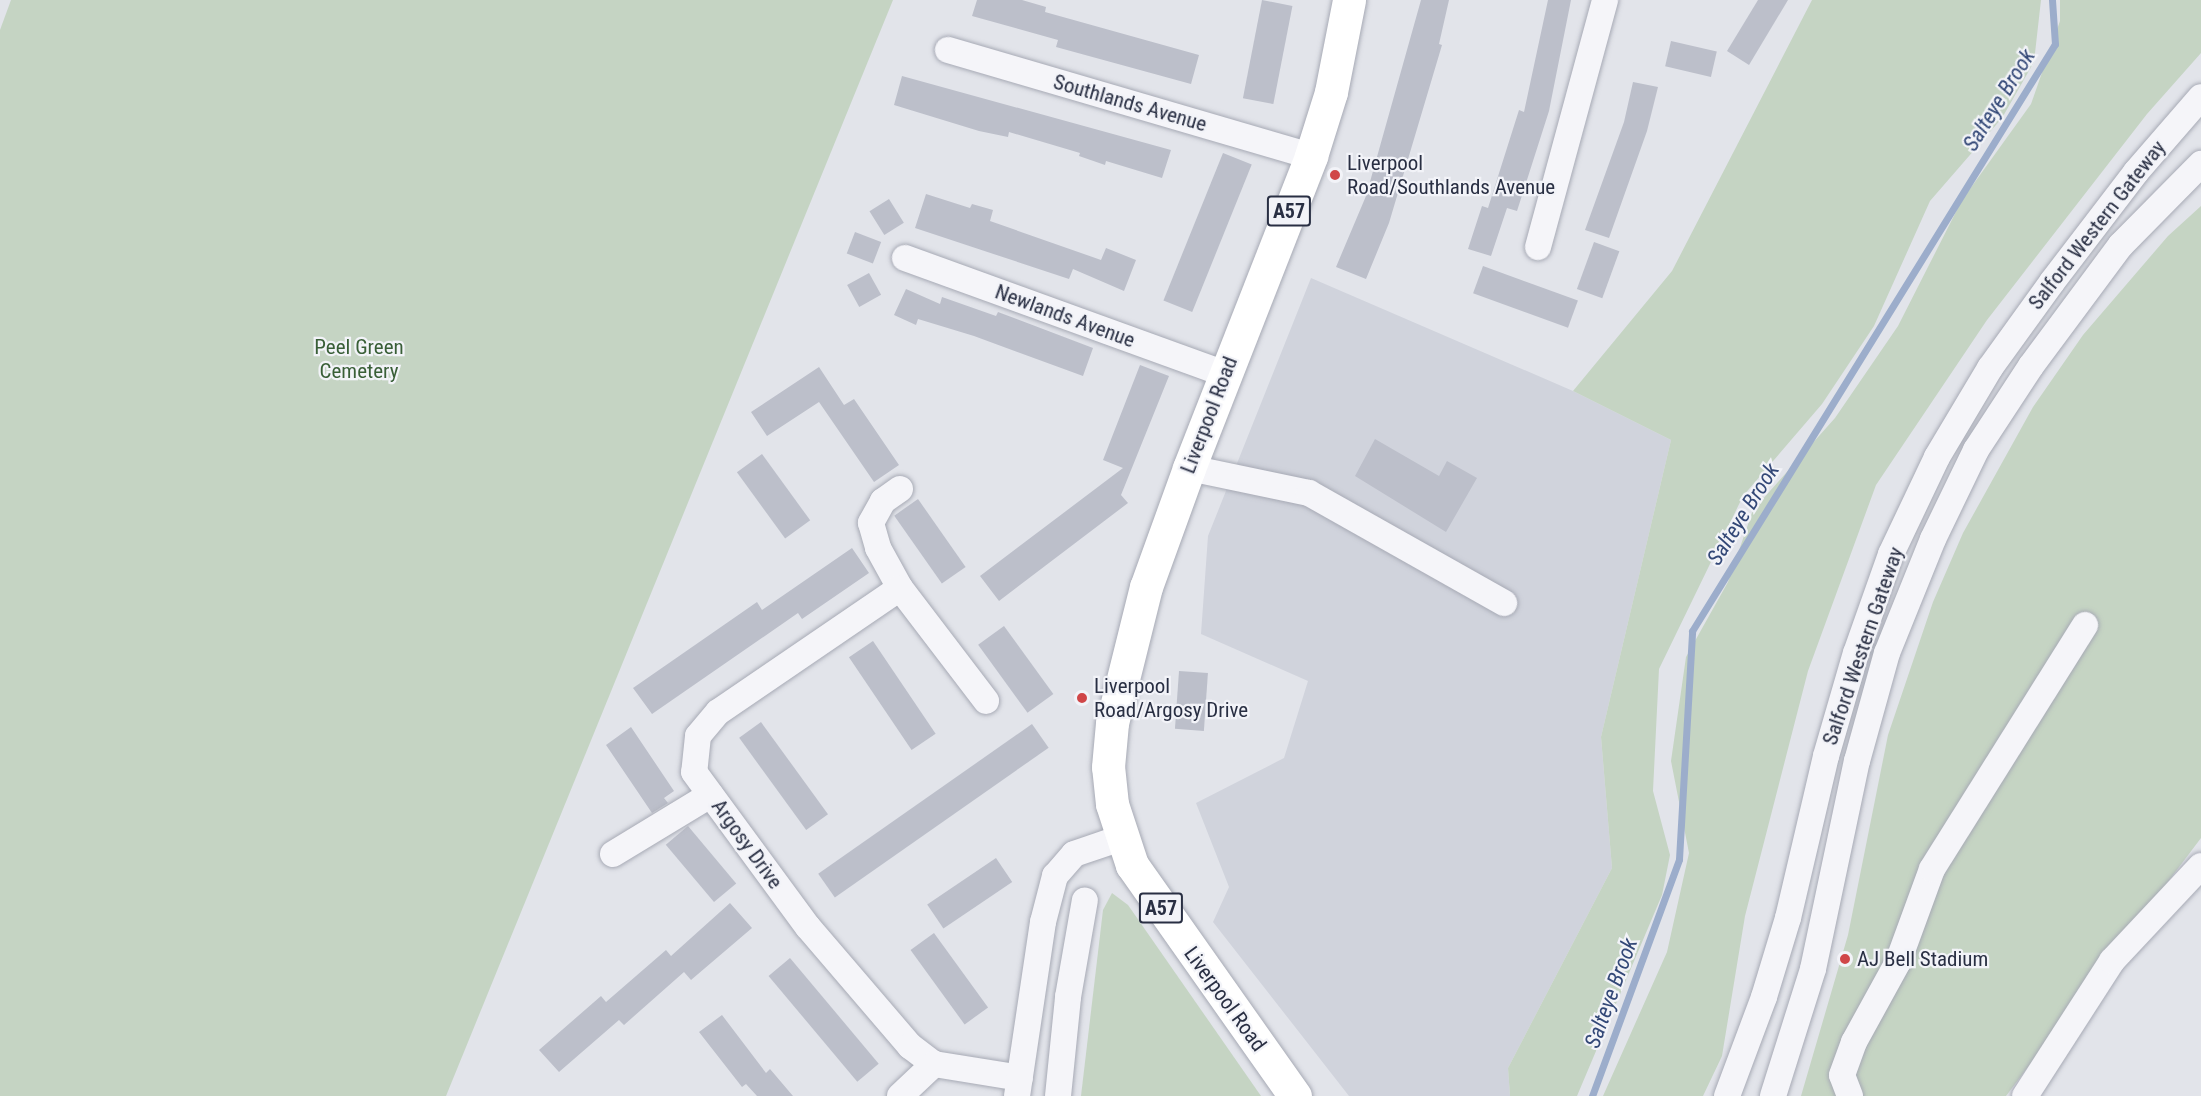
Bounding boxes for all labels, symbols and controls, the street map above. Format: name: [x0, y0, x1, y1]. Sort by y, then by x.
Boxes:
water label: Salteye Brook: [1957, 44, 2041, 156]
street label: Southlands Avenue: [1050, 69, 1210, 137]
street label: Salford Western Gateway: [2023, 135, 2171, 315]
place label: Liverpool Road/Southlands Avenue: [1347, 150, 1555, 200]
marker: Liverpool Road/Southlands Avenue: [1328, 168, 1342, 182]
road number: A57: [1266, 194, 1312, 228]
street label: Newlands Avenue: [992, 279, 1138, 353]
park label: Peel Green Cemetery: [314, 334, 404, 384]
street label: Liverpool Road: [1175, 353, 1243, 477]
water label: Salteye Brook: [1701, 458, 1785, 570]
street label: Salford Western Gateway: [1817, 544, 1909, 748]
place label: Liverpool Road/Argosy Drive: [1094, 673, 1248, 723]
marker: Liverpool Road/Argosy Drive: [1075, 691, 1089, 705]
street label: Argosy Drive: [706, 794, 788, 894]
road number: A57: [1138, 891, 1184, 925]
water label: Salteye Brook: [1579, 934, 1643, 1052]
street label: Liverpool Road: [1179, 942, 1271, 1056]
place label: AJ Bell Stadium: [1857, 946, 1988, 972]
marker: AJ Bell Stadium: [1838, 952, 1852, 966]

